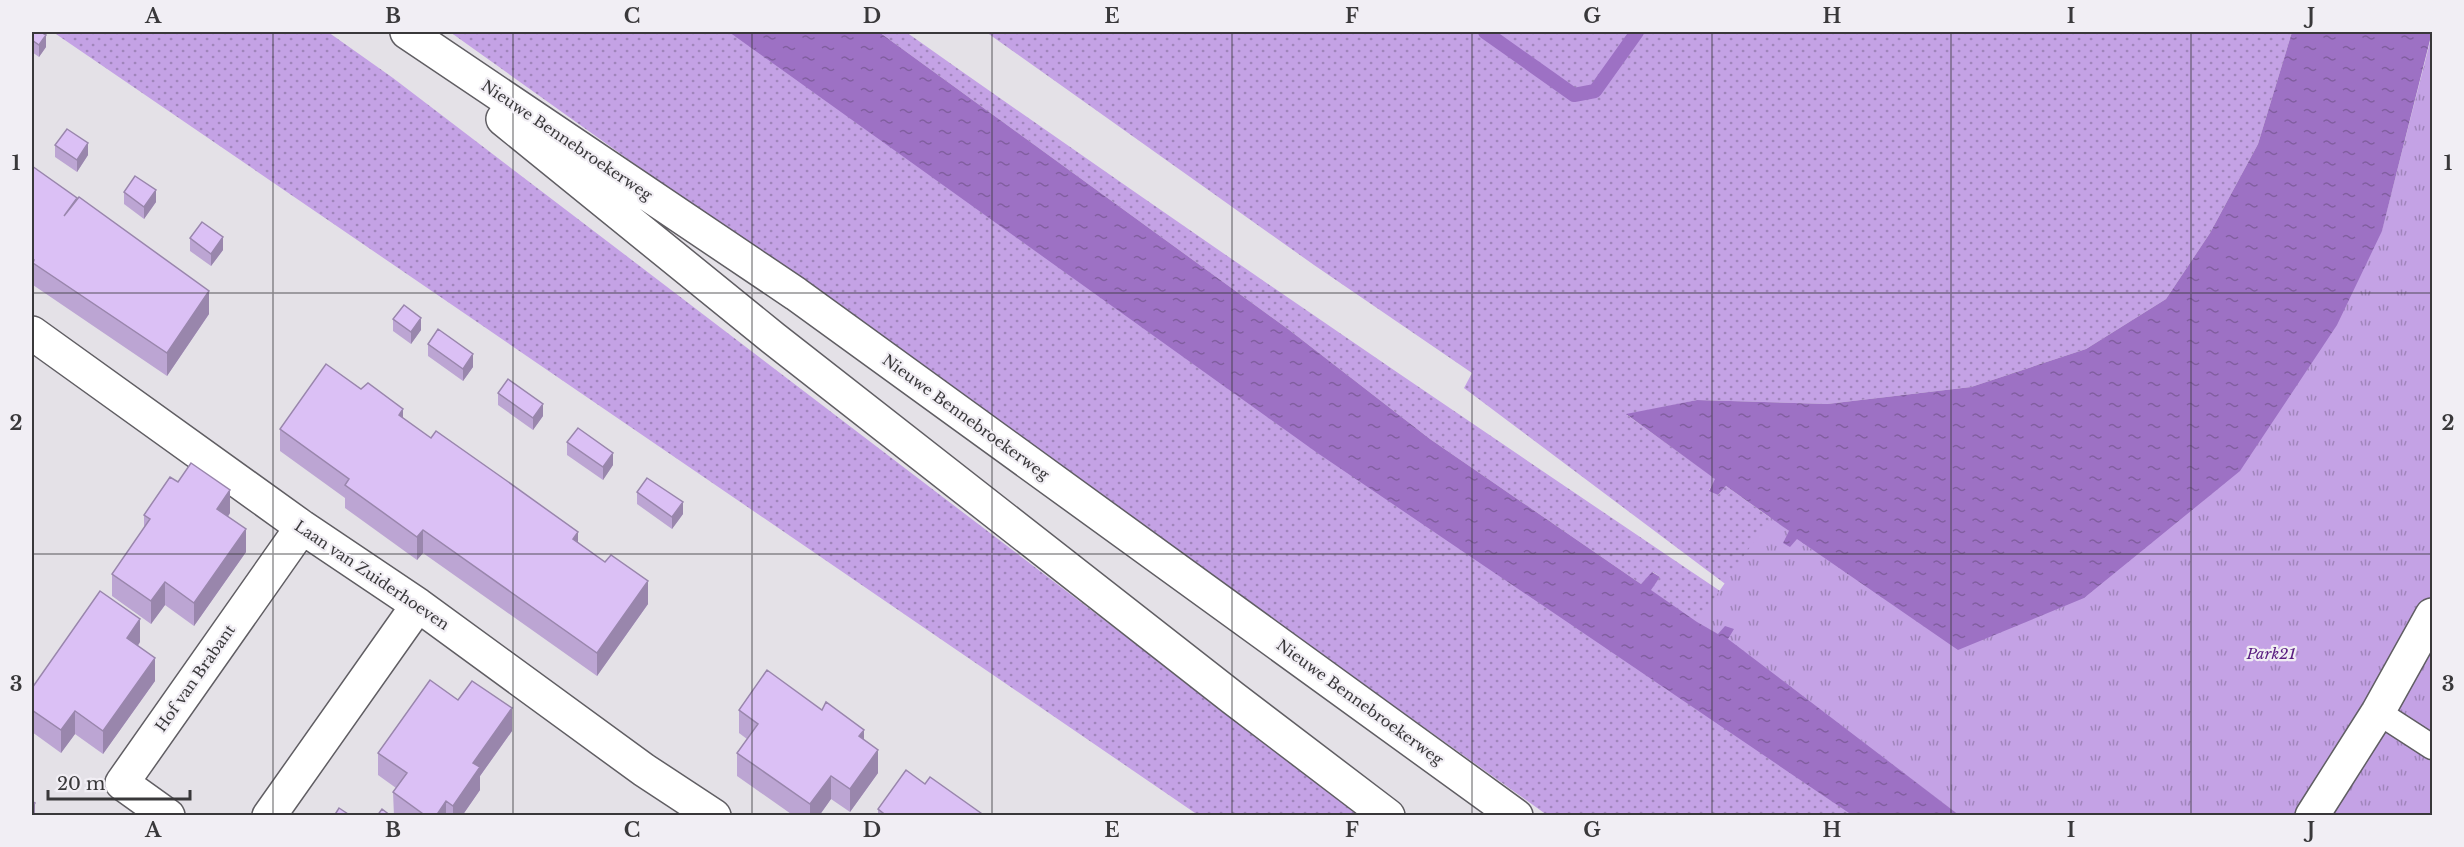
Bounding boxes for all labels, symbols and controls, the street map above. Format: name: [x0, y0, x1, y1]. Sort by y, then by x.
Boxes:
text: A: [144, 4, 162, 28]
text: B: [385, 4, 401, 28]
text: C: [624, 4, 640, 28]
text: D: [863, 4, 881, 28]
text: E: [1104, 4, 1120, 28]
text: F: [1345, 4, 1359, 28]
text: G: [1583, 4, 1601, 28]
text: H: [1823, 4, 1842, 28]
text: I: [2067, 4, 2075, 28]
text: J: [2303, 4, 2315, 28]
street label: Nieuwe Bennebroekerweg: [478, 76, 657, 205]
text: 1: [12, 151, 21, 175]
text: 1: [2444, 151, 2453, 175]
street label: Nieuwe Bennebroekerweg: [879, 350, 1054, 485]
text: 2: [9, 411, 23, 435]
text: 2: [2441, 411, 2455, 435]
street label: Laan van Zuiderhoeven: [291, 516, 453, 634]
street label: Hof van Brabant: [151, 621, 239, 735]
street label: Nieuwe Bennebroekerweg: [1273, 635, 1448, 770]
park label: Park21: [2245, 644, 2296, 663]
text: 3: [10, 672, 22, 696]
text: 3: [2442, 672, 2454, 696]
scale bar: [48, 763, 190, 801]
text: 20 m: [57, 773, 105, 795]
text: A: [144, 818, 162, 842]
text: B: [385, 818, 401, 842]
text: C: [624, 818, 640, 842]
text: D: [863, 818, 881, 842]
text: E: [1104, 818, 1120, 842]
text: F: [1345, 818, 1359, 842]
text: G: [1583, 818, 1601, 842]
text: H: [1823, 818, 1842, 842]
text: I: [2067, 818, 2075, 842]
text: J: [2303, 818, 2315, 842]

